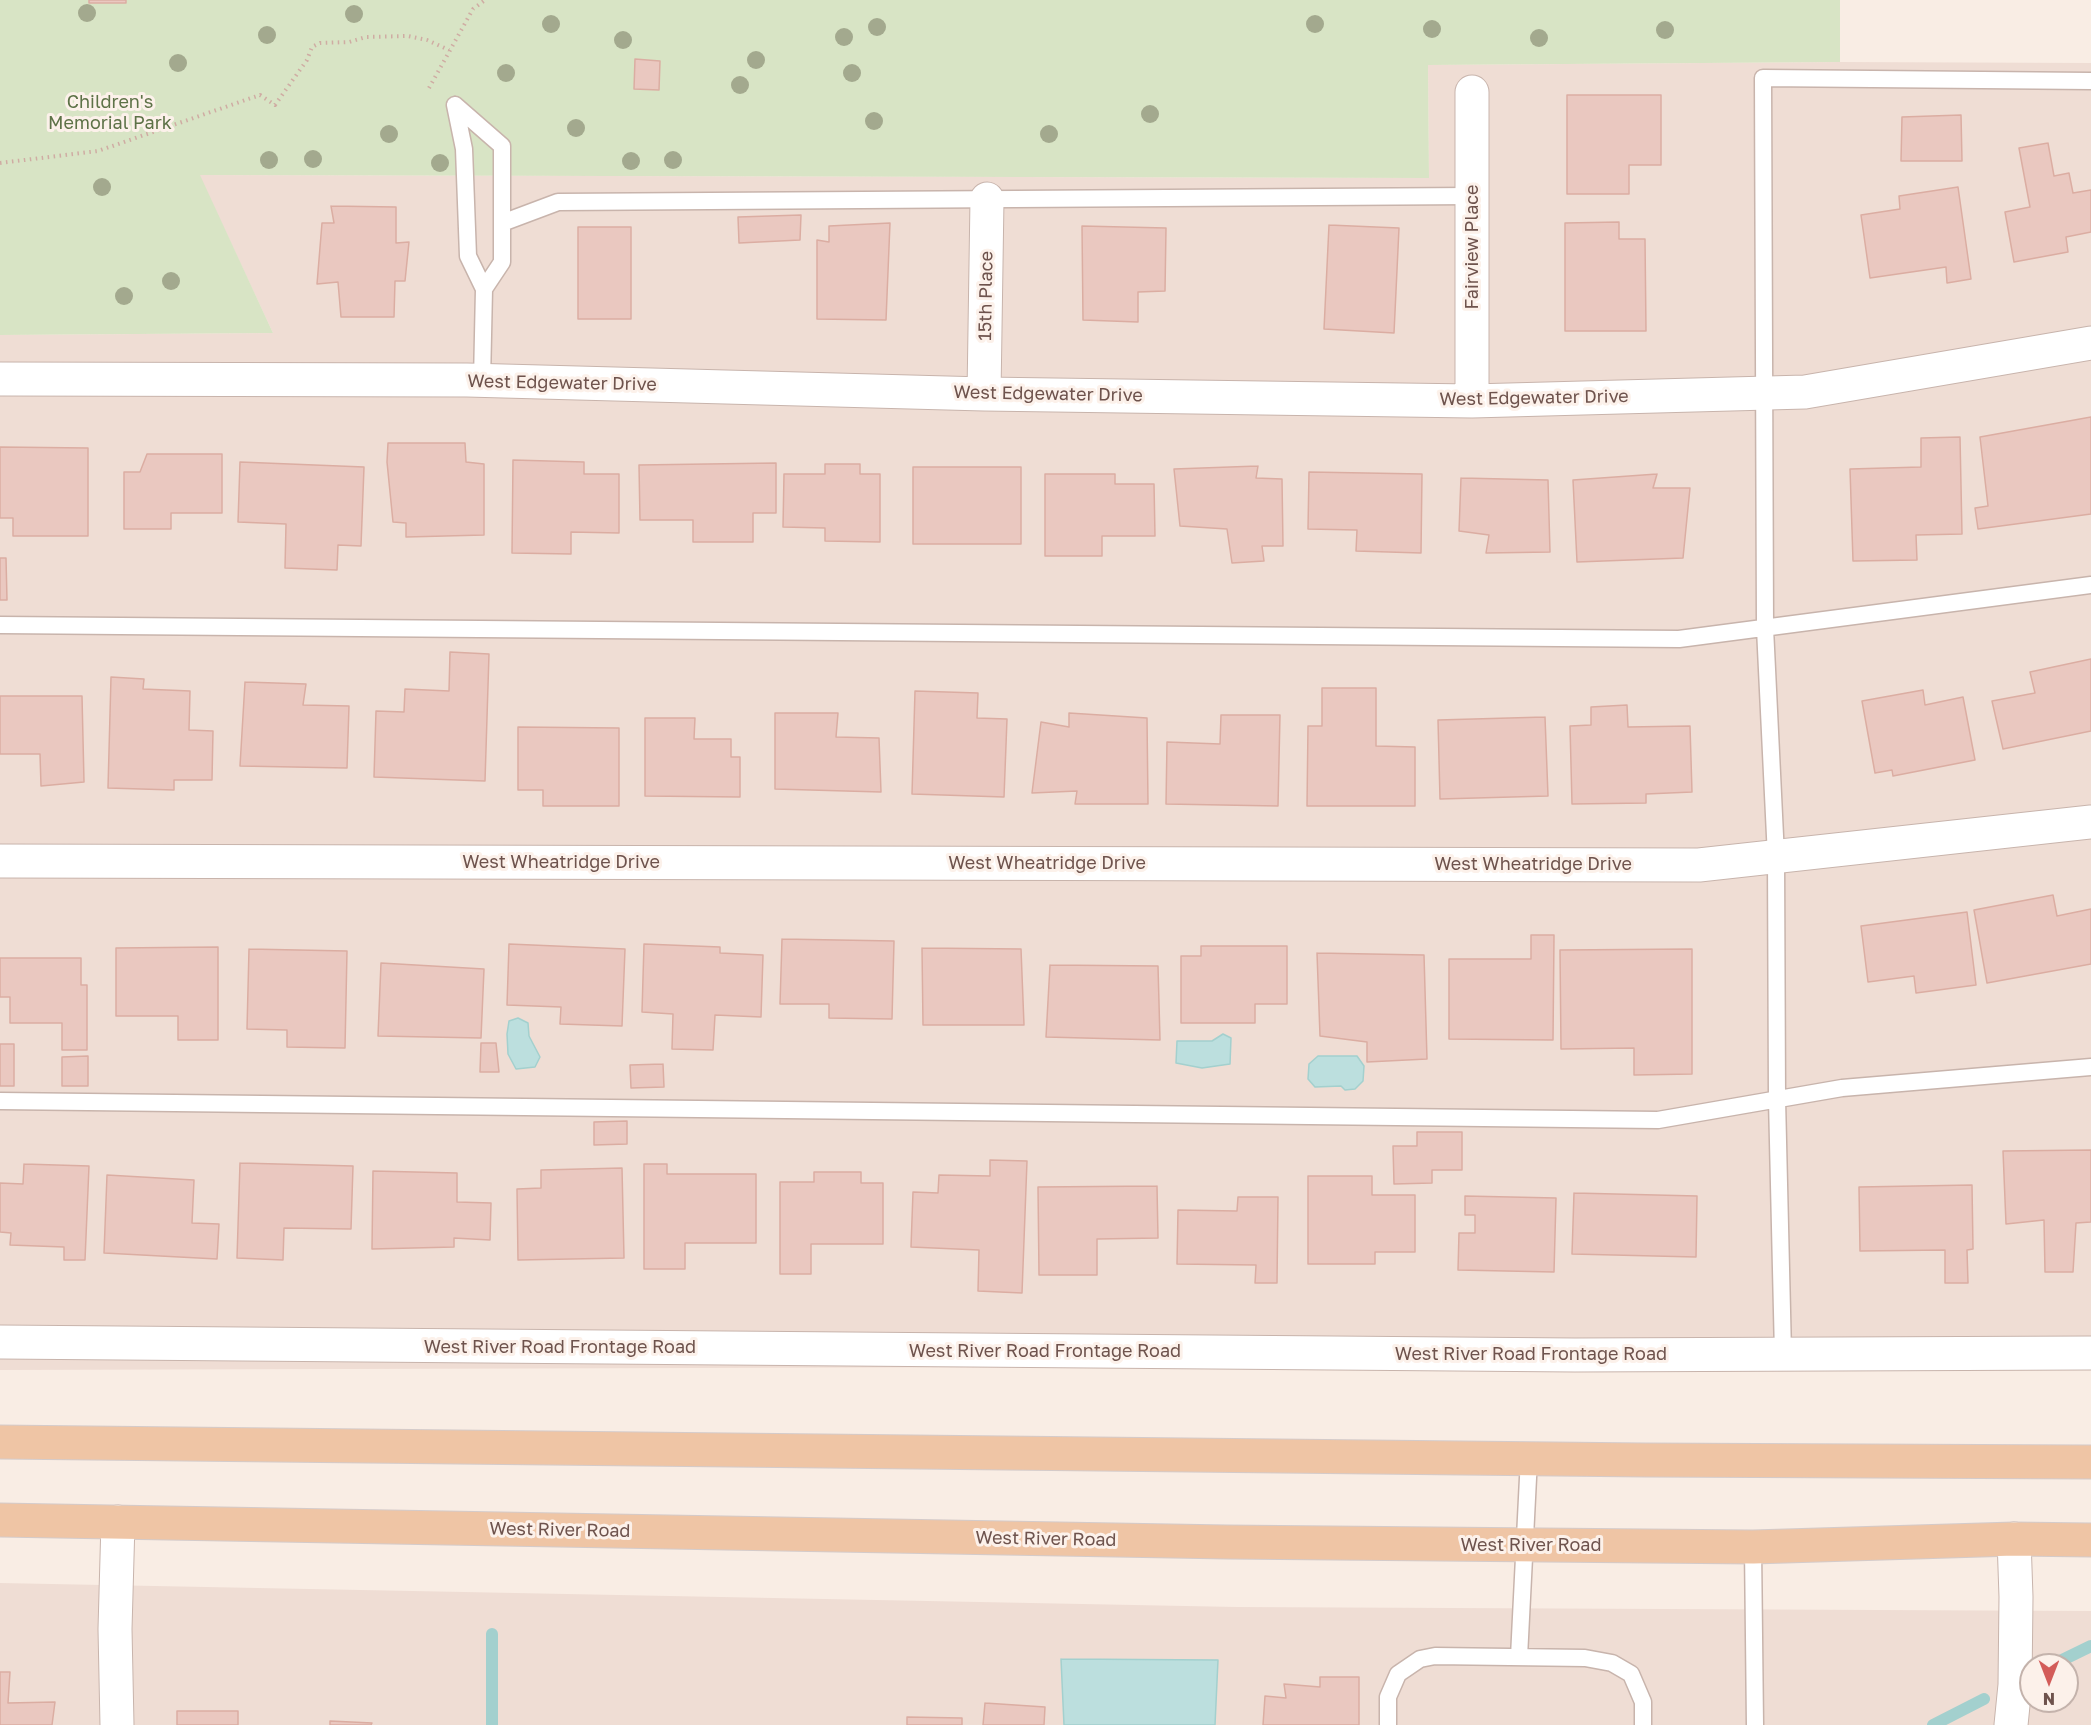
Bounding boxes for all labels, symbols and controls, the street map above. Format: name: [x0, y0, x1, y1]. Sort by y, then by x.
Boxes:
park label: Children's Memorial Park: [48, 91, 172, 134]
street label: Fairview Place: [1461, 184, 1483, 310]
street label: 15th Place: [974, 251, 998, 341]
street label: West Edgewater Drive: [467, 371, 657, 395]
street label: West Edgewater Drive: [953, 382, 1143, 406]
street label: West Edgewater Drive: [1439, 386, 1629, 410]
street label: West Wheatridge Drive: [462, 851, 660, 873]
street label: West Wheatridge Drive: [948, 852, 1146, 874]
street label: West Wheatridge Drive: [1434, 853, 1632, 875]
street label: West River Road Frontage Road: [424, 1336, 696, 1358]
street label: West River Road Frontage Road: [909, 1340, 1181, 1362]
street label: West River Road Frontage Road: [1395, 1343, 1667, 1365]
street label: West River Road: [489, 1518, 631, 1542]
street label: West River Road: [975, 1527, 1117, 1551]
street label: West River Road: [1460, 1534, 1602, 1556]
north arrow: [2019, 1653, 2079, 1713]
text: N: [2043, 1689, 2055, 1709]

